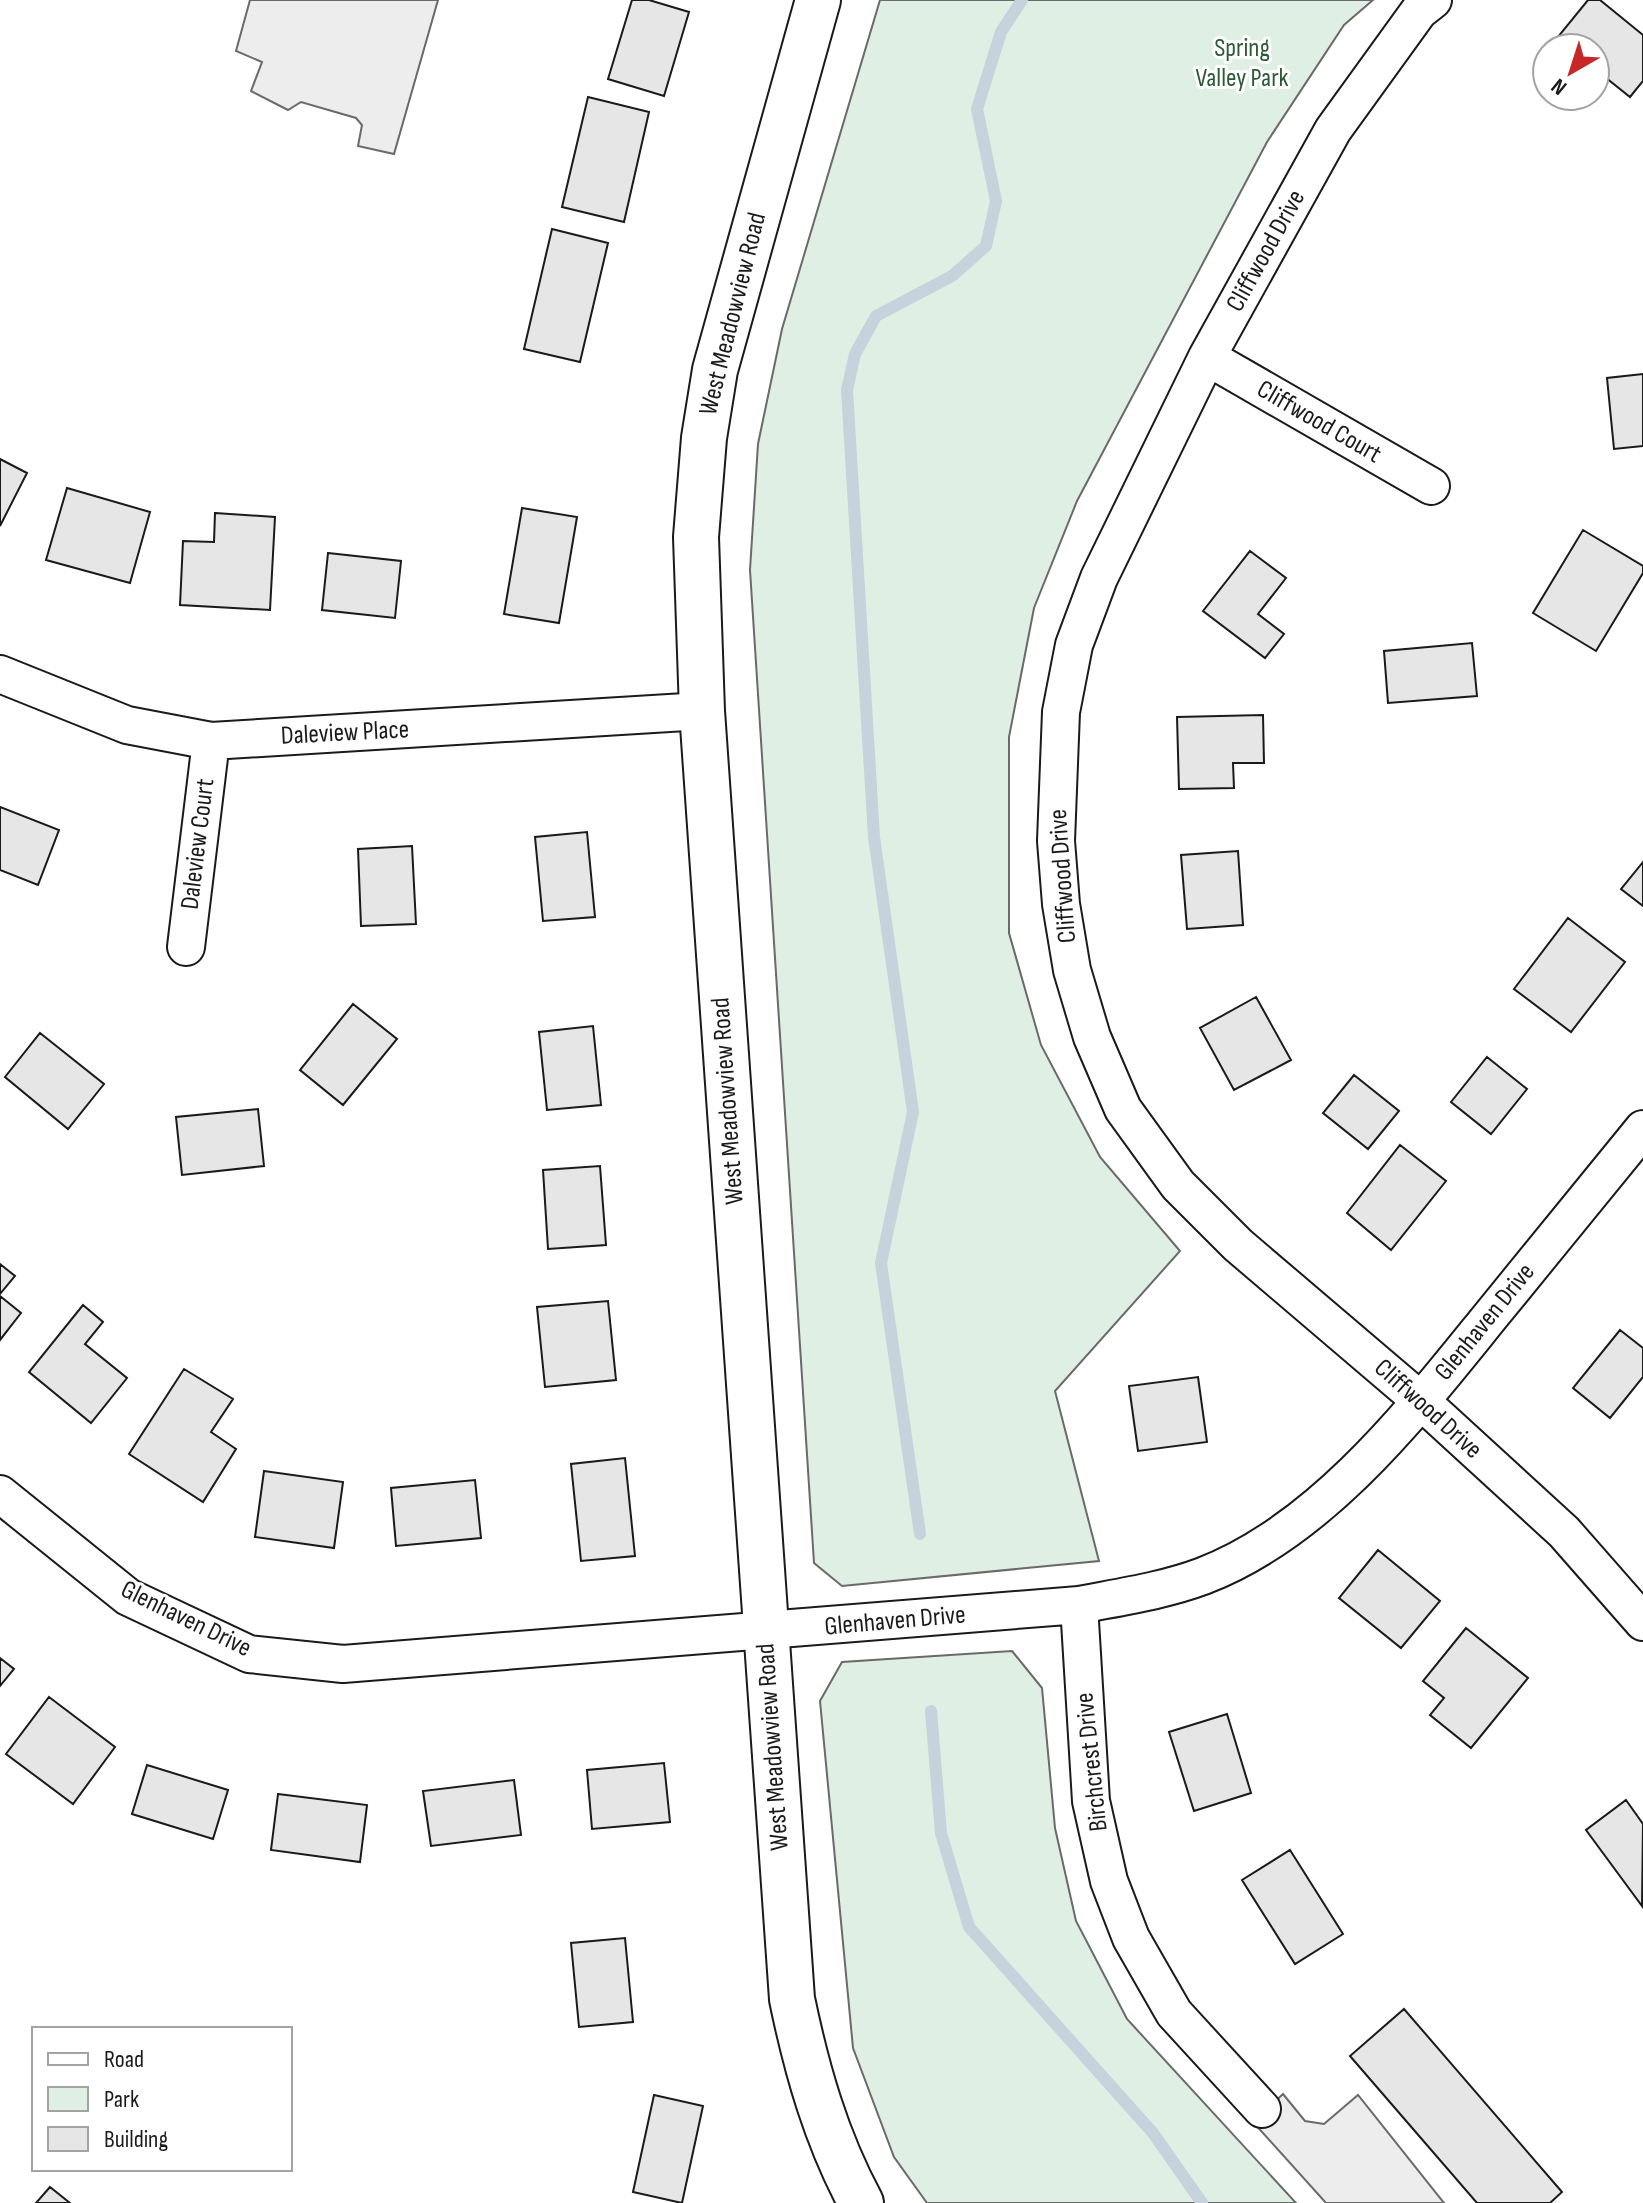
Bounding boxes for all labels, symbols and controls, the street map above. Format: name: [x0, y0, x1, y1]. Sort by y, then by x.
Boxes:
north arrow: [1531, 32, 1611, 112]
park label: Spring Valley Park: [1195, 33, 1289, 94]
text: N: [1546, 72, 1572, 101]
street label: Cliffwood Drive: [1220, 185, 1312, 317]
street label: West Meadowview Road: [693, 209, 773, 419]
street label: Cliffwood Court: [1251, 374, 1387, 470]
street label: Daleview Place: [280, 714, 410, 752]
street label: Daleview Court: [175, 777, 221, 911]
street label: Cliffwood Drive: [1043, 808, 1083, 944]
street label: West Meadowview Road: [705, 996, 751, 1206]
street label: Glenhaven Drive: [1428, 1257, 1542, 1387]
street label: Cliffwood Drive: [1368, 1353, 1488, 1465]
street label: Glenhaven Drive: [116, 1574, 256, 1664]
street label: Glenhaven Drive: [823, 1599, 967, 1643]
street label: West Meadowview Road: [750, 1642, 796, 1852]
street label: Birchcrest Drive: [1069, 1691, 1115, 1833]
legend: [32, 2027, 292, 2171]
text: Road: [104, 2045, 144, 2074]
text: Park: [104, 2085, 139, 2114]
text: Building: [104, 2125, 168, 2154]

